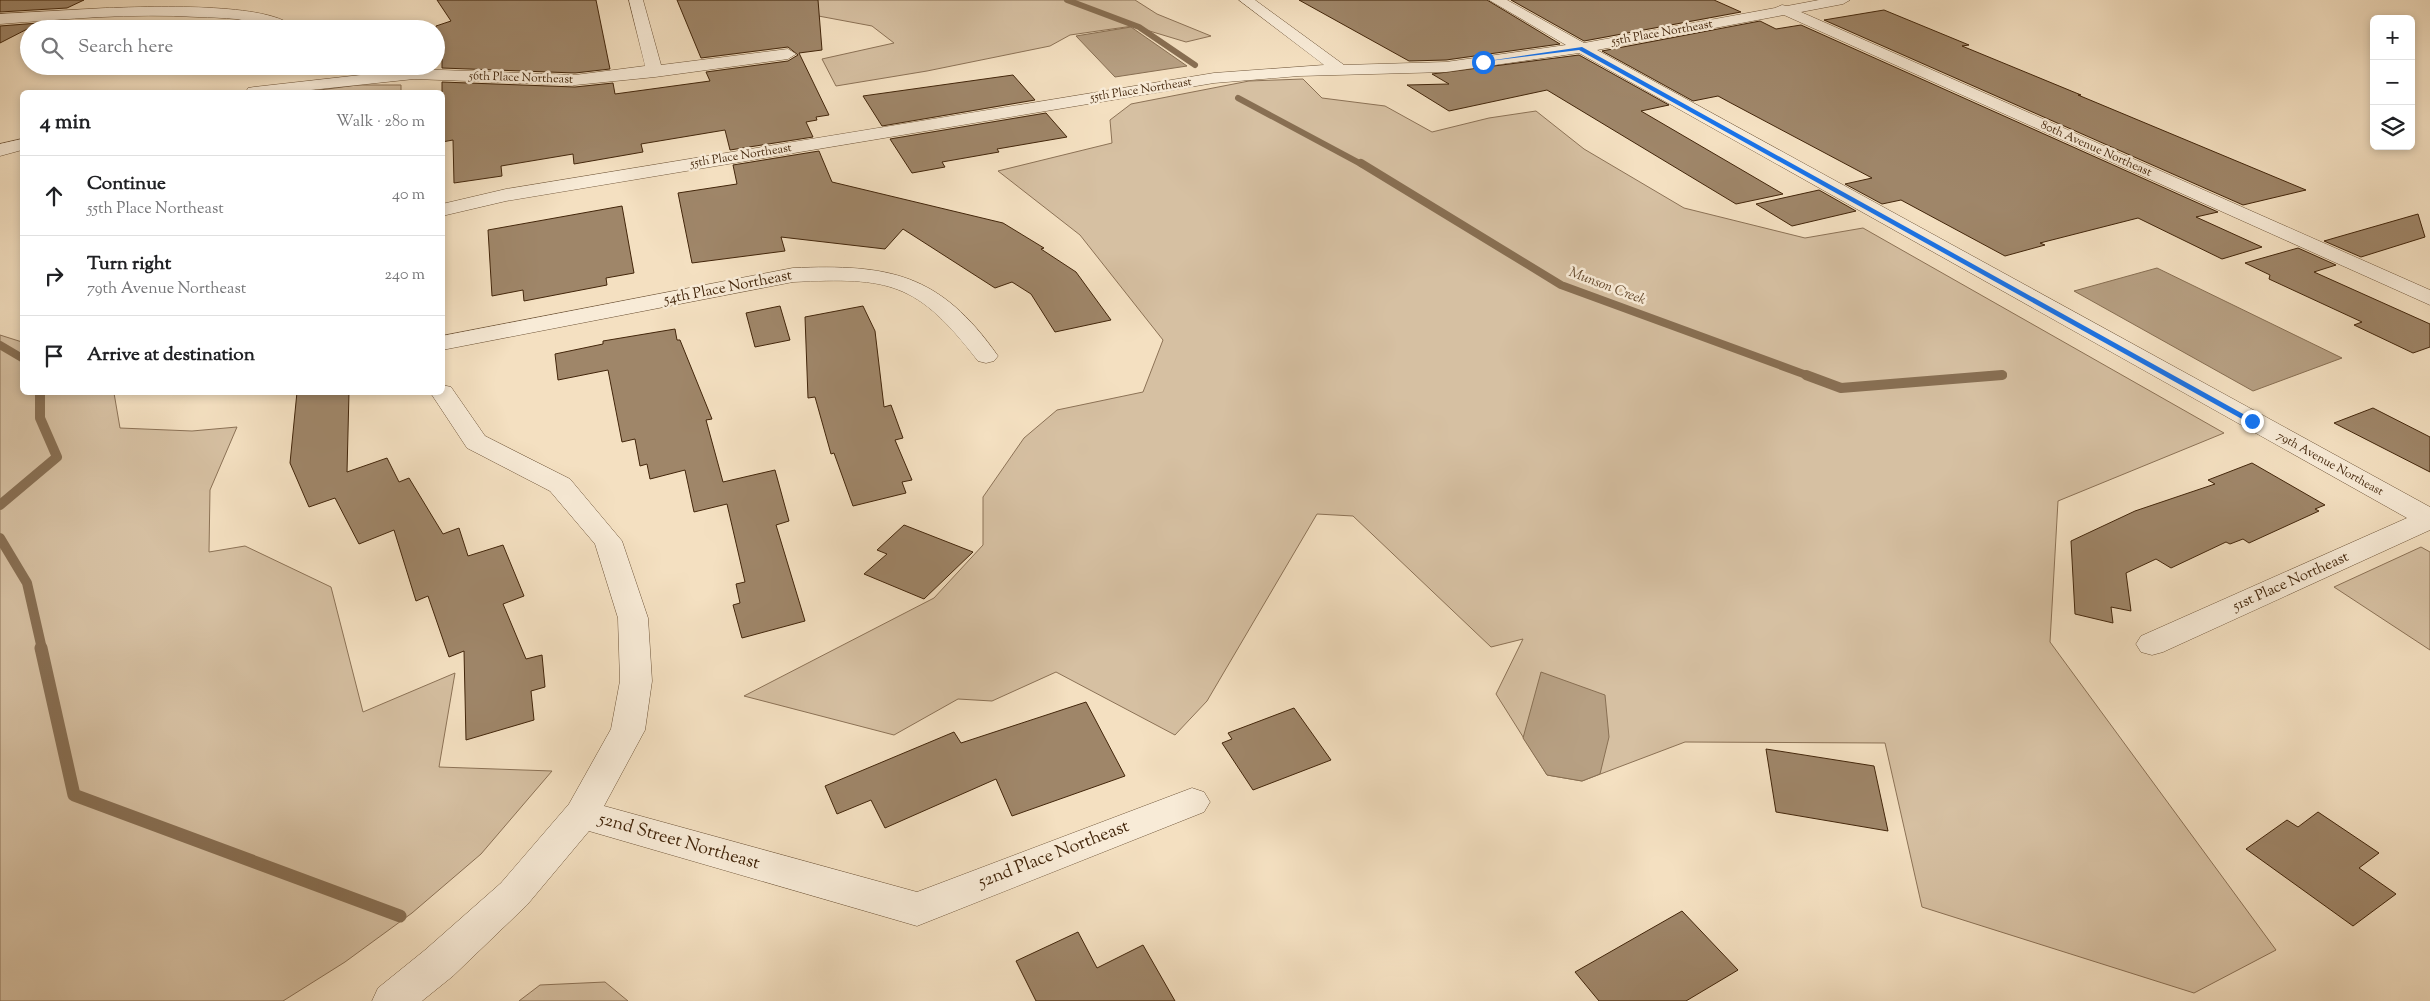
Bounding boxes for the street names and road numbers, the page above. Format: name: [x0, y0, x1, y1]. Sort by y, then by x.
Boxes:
street label: 55th Place Northeast: [1609, 15, 1714, 51]
street label: 56th Place Northeast: [468, 67, 573, 89]
street label: 55th Place Northeast: [1088, 73, 1193, 107]
street label: 80th Avenue Northeast: [2037, 116, 2155, 182]
street label: 55th Place Northeast: [688, 139, 793, 173]
street label: 54th Place Northeast: [661, 265, 794, 311]
street label: 79th Avenue Northeast: [2273, 427, 2387, 501]
street label: 51st Place Northeast: [2229, 547, 2352, 617]
street label: 52nd Street Northeast: [594, 806, 763, 877]
street label: 52nd Place Northeast: [974, 814, 1133, 896]

